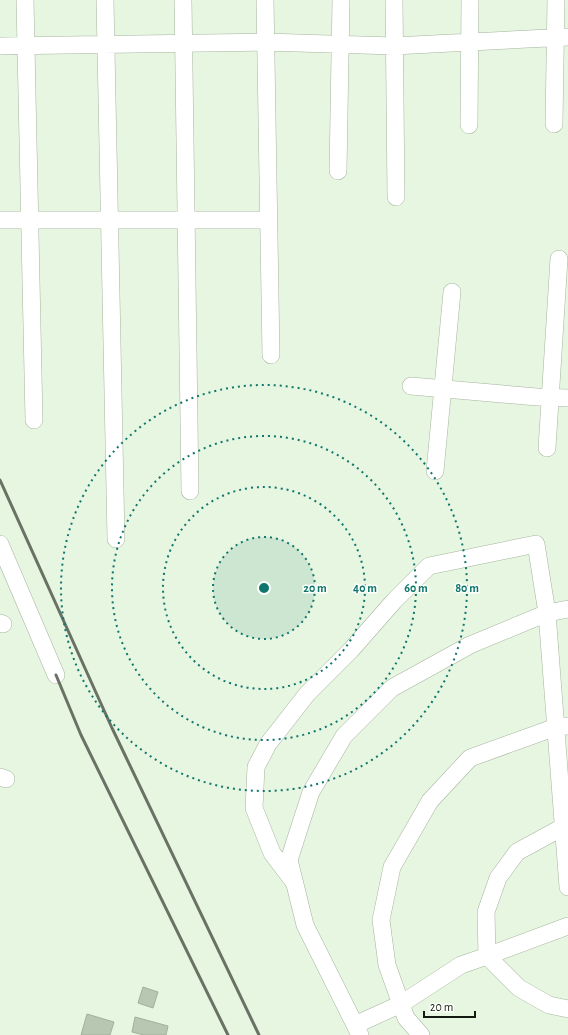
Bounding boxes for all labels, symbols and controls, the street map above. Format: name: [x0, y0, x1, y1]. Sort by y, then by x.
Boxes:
centre of rings: [257, 581, 271, 595]
text: 20 m: [303, 582, 327, 594]
text: 40 m: [353, 582, 377, 594]
text: 60 m: [404, 582, 428, 594]
text: 80 m: [455, 582, 479, 594]
scale bar: [424, 993, 475, 1019]
text: 20 m: [430, 1001, 453, 1013]

